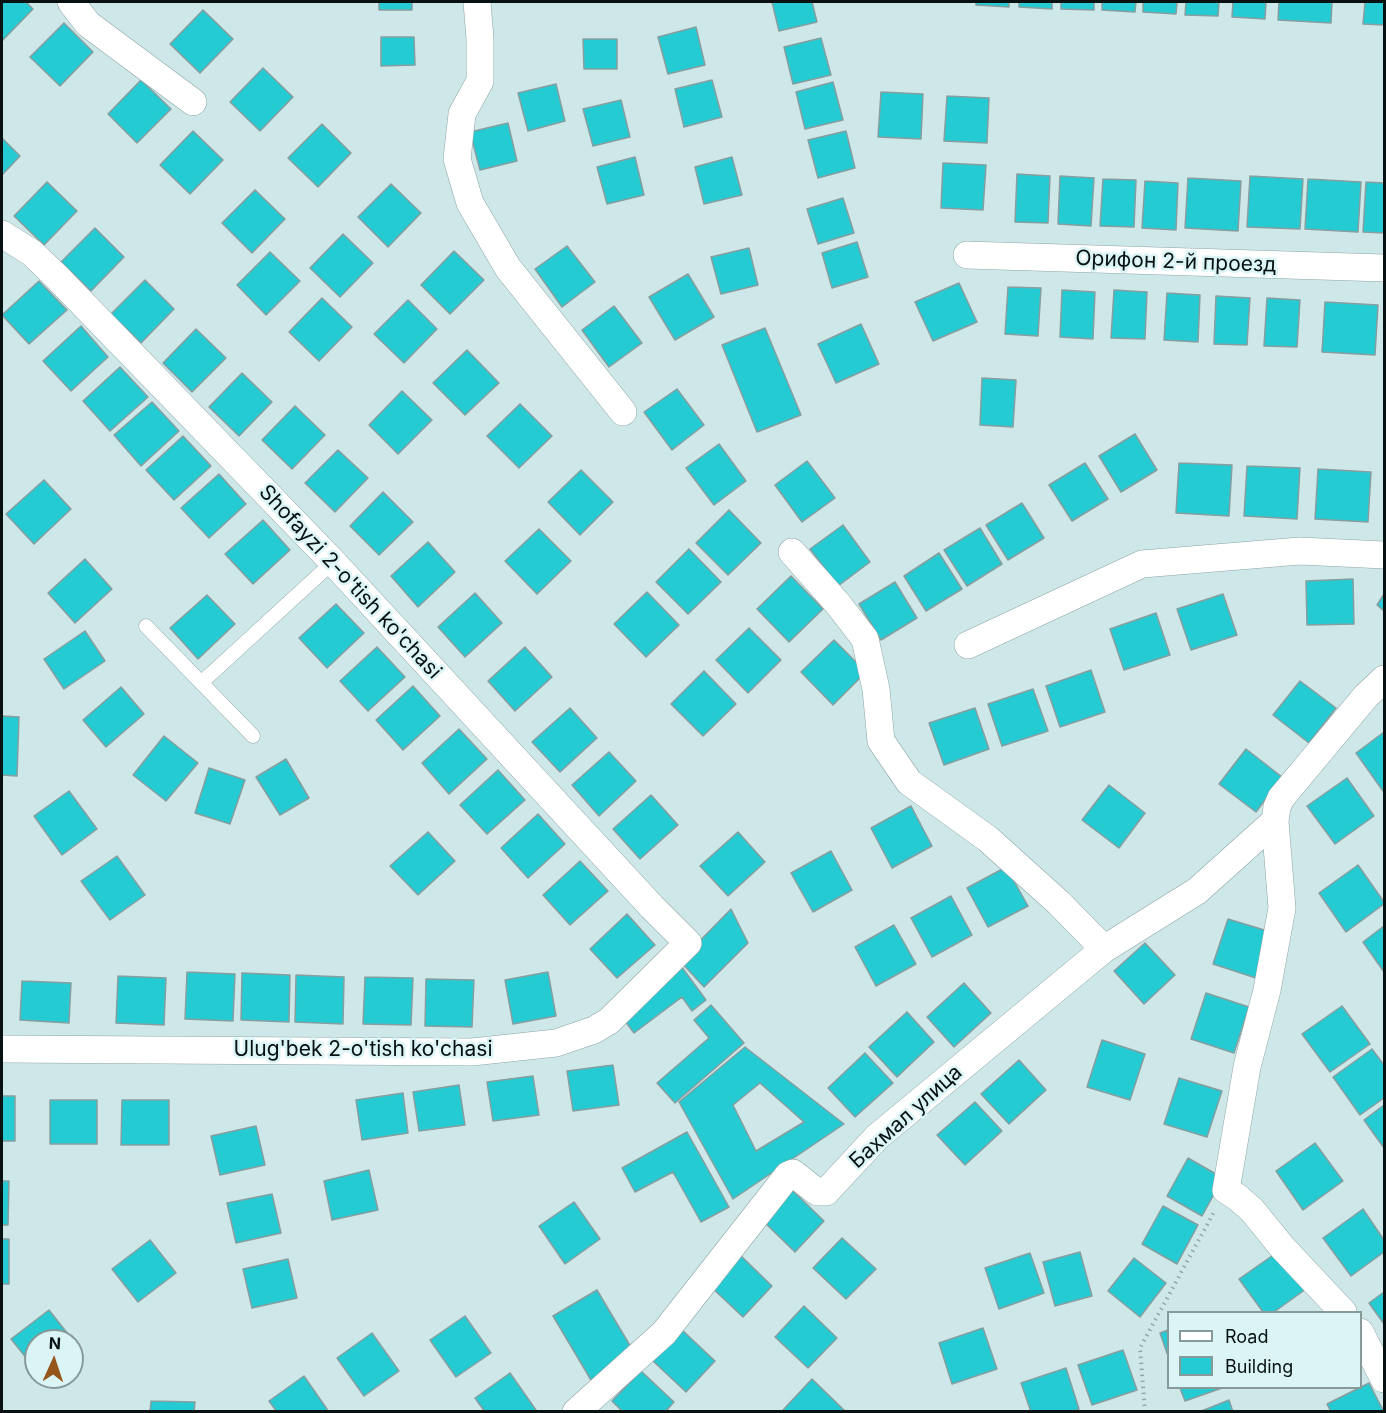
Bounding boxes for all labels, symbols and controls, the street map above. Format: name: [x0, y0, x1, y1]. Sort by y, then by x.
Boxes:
street label: Орифон 2-й проезд: [1075, 246, 1277, 278]
street label: Shofayzi 2-o'tish ko'chasi: [254, 480, 446, 684]
street label: Ulug'bek 2-o'tish ko'chasi: [234, 1037, 492, 1063]
street label: Бахмал улица: [845, 1060, 967, 1174]
legend: [1167, 1311, 1362, 1389]
text: Road: [1225, 1326, 1268, 1347]
north arrow: [24, 1329, 84, 1389]
text: N: [48, 1333, 61, 1353]
text: Building: [1225, 1356, 1293, 1377]

